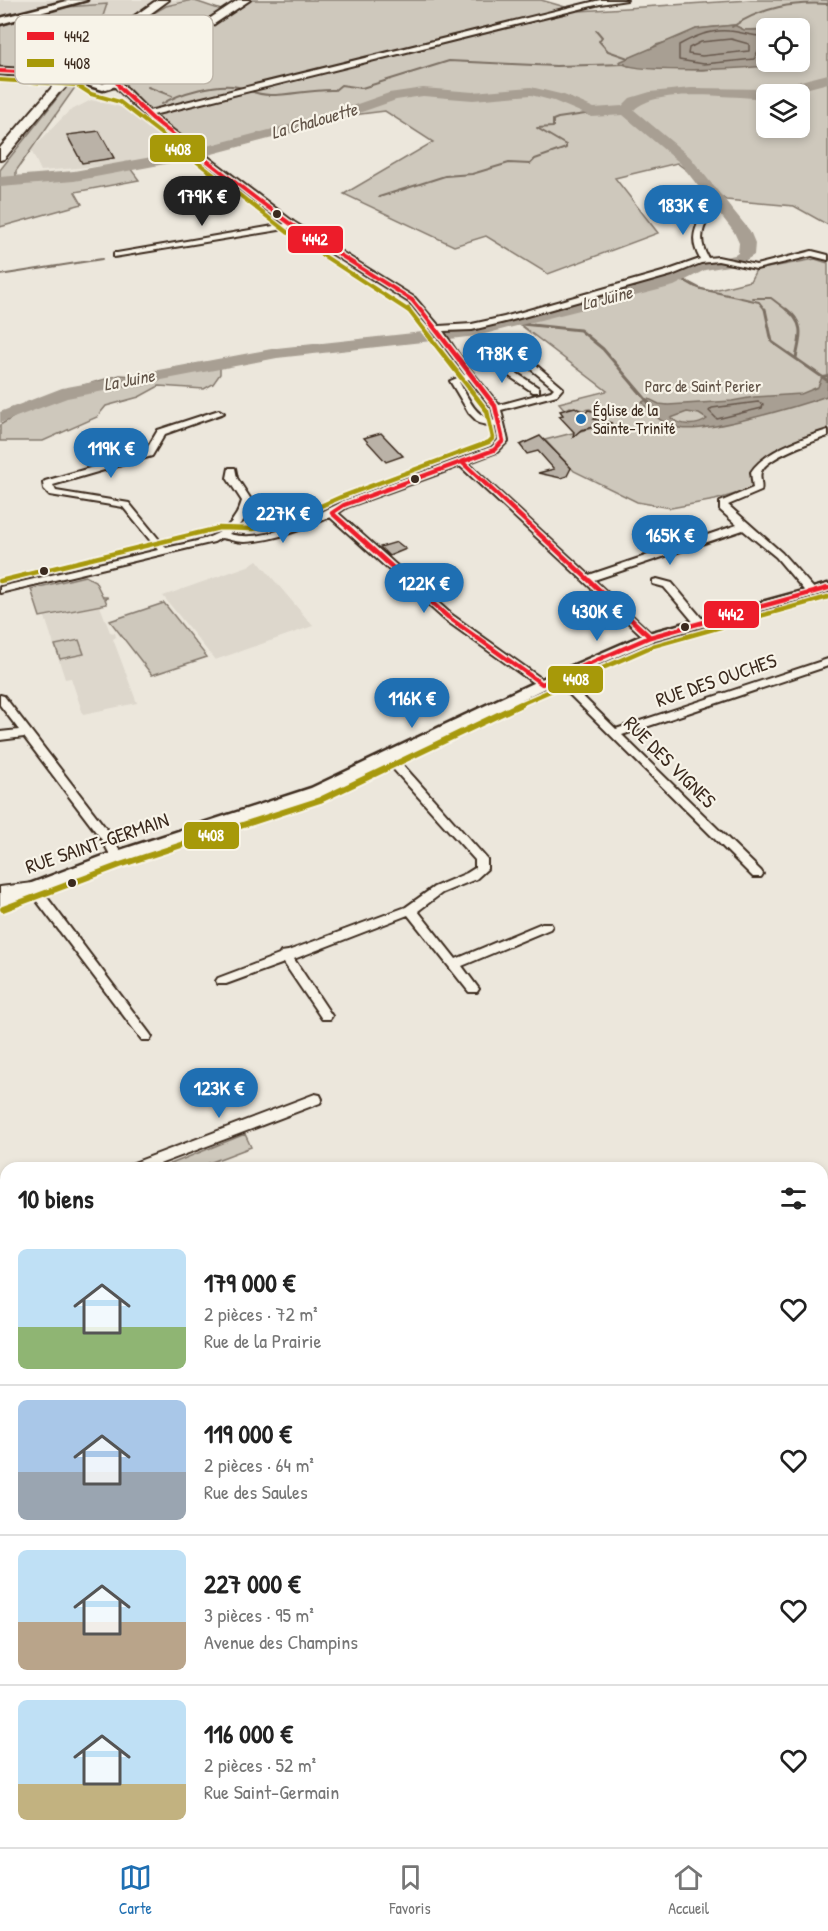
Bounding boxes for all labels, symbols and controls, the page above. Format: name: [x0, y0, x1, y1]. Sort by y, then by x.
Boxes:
legend: [15, 15, 213, 84]
map controls: [756, 18, 810, 138]
button: locate: [756, 18, 810, 72]
text: 4442: [64, 25, 90, 47]
text: 4408: [64, 52, 90, 74]
button: layers: [756, 84, 810, 138]
water label: La Chalouette: [268, 96, 361, 145]
line badge: 4408: [149, 134, 206, 163]
text: 4408: [165, 138, 191, 160]
pin: 179K €: [153, 176, 251, 227]
text: 179K €: [177, 182, 227, 209]
pin: 183K €: [634, 185, 732, 236]
text: 183K €: [658, 191, 708, 218]
unlabelled marker: [271, 208, 283, 220]
line badge: 4442: [287, 225, 344, 254]
text: 4442: [302, 228, 328, 250]
water label: La Juine: [579, 279, 635, 316]
pin: 178K €: [453, 333, 551, 384]
text: 178K €: [477, 339, 527, 366]
water label: La Juine: [101, 362, 157, 397]
park label: Parc de Saint Perier: [645, 375, 761, 397]
place label: Église de la Sainte-Trinité: [593, 399, 676, 439]
marker: Église de la Sainte-Trinité: [574, 412, 588, 426]
pin: 119K €: [62, 428, 160, 479]
text: 119K €: [88, 434, 134, 461]
unlabelled marker: [409, 473, 421, 485]
pin: 227K €: [234, 493, 332, 544]
text: 227K €: [256, 499, 310, 526]
pin: 165K €: [621, 515, 719, 566]
text: 165K €: [646, 521, 694, 548]
pin: 122K €: [375, 563, 473, 614]
unlabelled marker: [38, 565, 50, 577]
text: 122K €: [399, 569, 449, 596]
pin: 430K €: [548, 591, 646, 642]
text: 430K €: [572, 597, 622, 624]
line badge: 4442: [703, 600, 760, 629]
text: 4442: [718, 603, 744, 625]
unlabelled marker: [679, 621, 691, 633]
street label: RUE DES OUCHES: [652, 646, 780, 713]
line badge: 4408: [547, 665, 604, 694]
text: 4408: [563, 668, 589, 690]
pin: 116K €: [363, 678, 461, 729]
text: 116K €: [388, 684, 436, 711]
street label: RUE DES VIGNES: [618, 710, 722, 814]
street label: RUE SAINT-GERMAIN: [22, 805, 172, 880]
line badge: 4408: [183, 821, 240, 850]
text: 4408: [198, 824, 224, 846]
unlabelled marker: [66, 877, 78, 889]
pin: 123K €: [170, 1068, 268, 1119]
text: 123K €: [194, 1074, 244, 1101]
text: 10 biens: [18, 1181, 94, 1216]
icon: filters: [777, 1182, 810, 1215]
text: 179 000 €: [204, 1265, 295, 1300]
icon: home: [66, 1273, 138, 1345]
icon: heart: [777, 1293, 810, 1326]
text: 2 pièces · 72 m²: [204, 1300, 318, 1327]
text: Rue de la Prairie: [204, 1327, 322, 1354]
text: 119 000 €: [204, 1416, 292, 1451]
icon: home: [66, 1424, 138, 1496]
icon: heart: [777, 1444, 810, 1477]
text: 2 pièces · 64 m²: [204, 1451, 314, 1478]
text: Rue des Saules: [204, 1478, 308, 1505]
text: 227 000 €: [204, 1566, 301, 1601]
icon: home: [66, 1574, 138, 1646]
icon: heart: [777, 1594, 810, 1627]
text: 3 pièces · 95 m²: [204, 1601, 314, 1628]
text: Avenue des Champins: [204, 1628, 358, 1655]
text: 116 000 €: [204, 1716, 293, 1751]
icon: home: [66, 1724, 138, 1796]
icon: heart: [777, 1744, 810, 1777]
text: 2 pièces · 52 m²: [204, 1751, 316, 1778]
text: Rue Saint-Germain: [204, 1778, 339, 1805]
tab: Carte: [119, 1861, 152, 1919]
tab: Favoris: [390, 1861, 431, 1919]
tab: Accueil: [668, 1861, 709, 1919]

